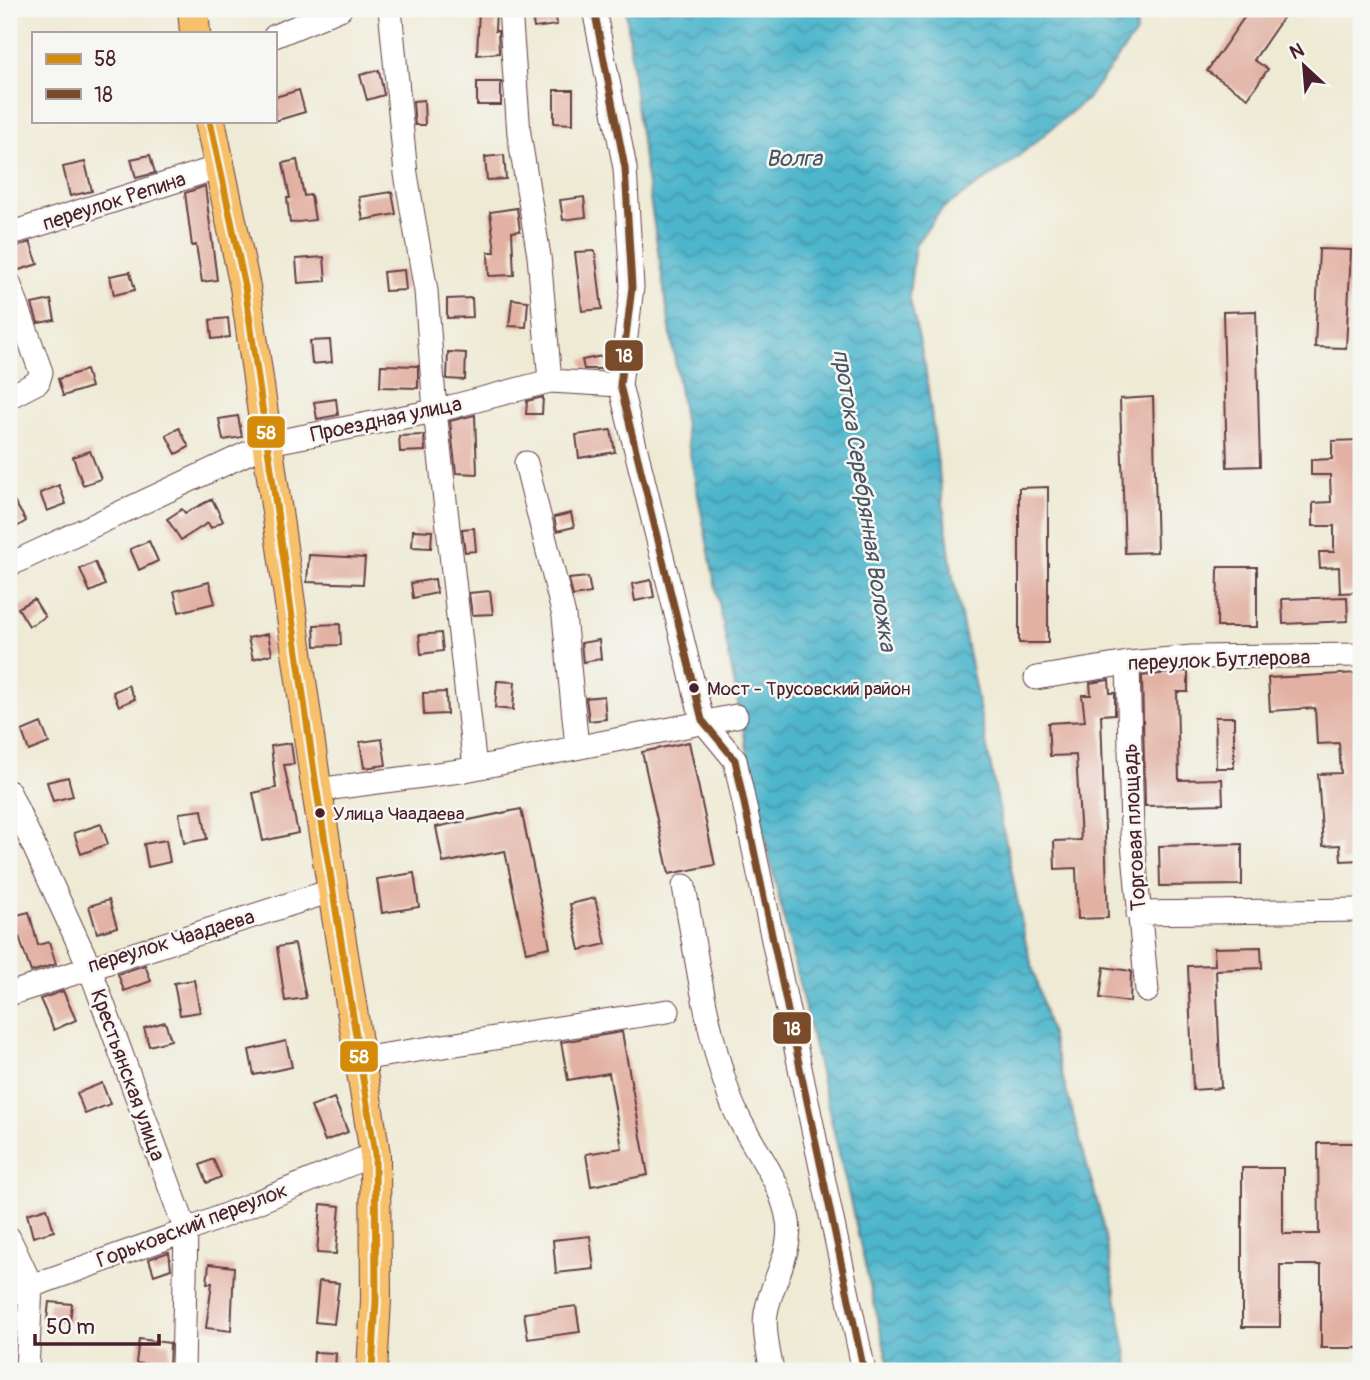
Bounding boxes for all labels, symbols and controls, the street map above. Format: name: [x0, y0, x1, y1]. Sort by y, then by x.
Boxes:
legend: [32, 32, 276, 122]
north arrow: [1268, 32, 1338, 102]
text: N: [1286, 38, 1308, 65]
text: 58: [94, 46, 116, 73]
text: 18: [94, 82, 113, 109]
water label: Волга: [766, 144, 823, 173]
street label: переулок Репина: [39, 166, 189, 237]
line badge: 18: [604, 339, 644, 372]
text: 18: [615, 344, 633, 368]
water label: протока Серебрянная Воложка: [826, 347, 903, 654]
street label: Проездная улица: [308, 390, 464, 449]
line badge: 58: [246, 415, 286, 449]
text: 58: [256, 421, 276, 445]
street label: переулок Бутлерова: [1127, 644, 1311, 677]
place label: Мост - Трусовский район: [707, 677, 911, 701]
marker: Мост - Трусовский район: [687, 681, 701, 695]
street label: Торговая площадь: [1117, 742, 1152, 911]
place label: Улица Чаадаева: [333, 802, 465, 826]
marker: Улица Чаадаева: [313, 806, 327, 820]
street label: переулок Чаадаева: [85, 903, 258, 980]
street label: Крестьянская улица: [84, 985, 171, 1165]
line badge: 18: [772, 1011, 812, 1045]
text: 18: [783, 1017, 801, 1041]
line badge: 58: [339, 1040, 379, 1073]
text: 58: [349, 1045, 369, 1069]
street label: Горьковский переулок: [93, 1177, 292, 1274]
scale bar: [35, 1303, 159, 1347]
text: 50 m: [46, 1314, 95, 1341]

